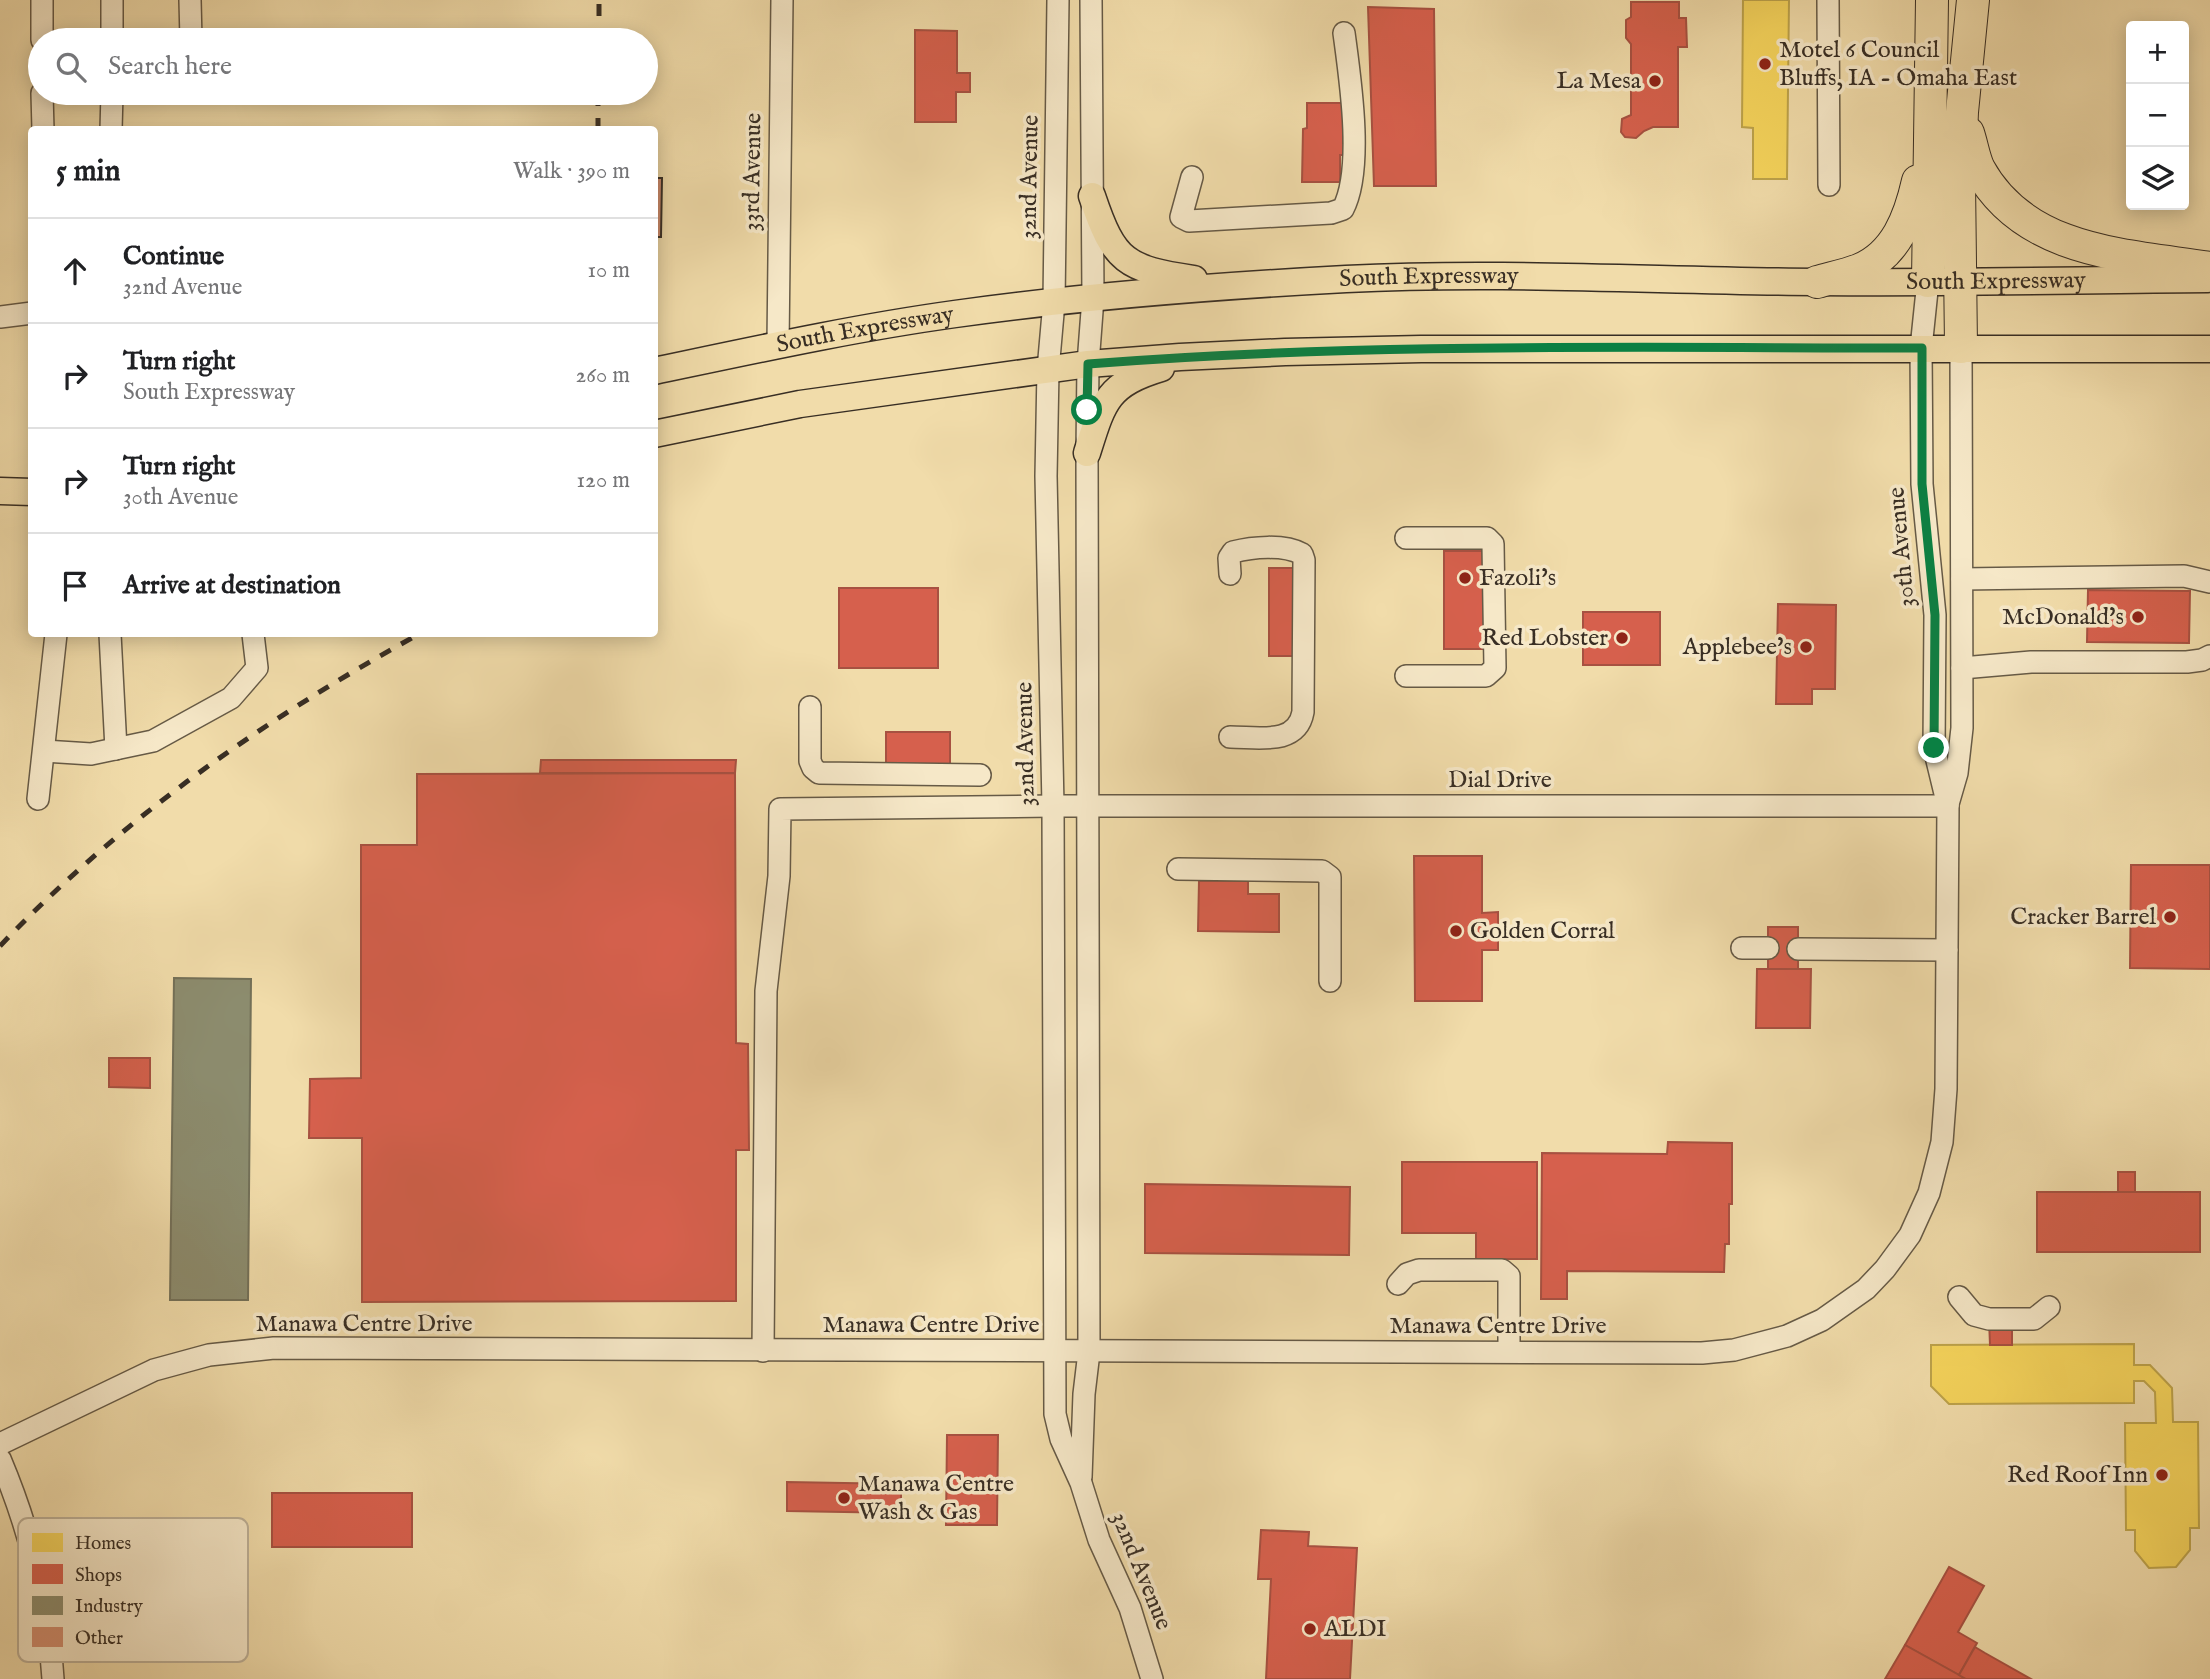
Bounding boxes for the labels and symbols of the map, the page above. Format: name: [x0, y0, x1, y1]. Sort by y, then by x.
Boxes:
place label: Motel 6 Council Bluffs, IA - Omaha East: [1779, 35, 2017, 94]
marker: Motel 6 Council Bluffs, IA - Omaha East: [1757, 56, 1773, 72]
place label: La Mesa: [1556, 66, 1642, 97]
marker: La Mesa: [1647, 73, 1663, 89]
street label: 33rd Avenue: [736, 113, 770, 231]
street label: 32nd Avenue: [1013, 115, 1047, 239]
street label: South Expressway: [1338, 260, 1519, 295]
street label: South Expressway: [1906, 265, 2086, 298]
street label: South Expressway: [773, 299, 956, 361]
route start: [1071, 394, 1102, 425]
street label: 30th Avenue: [1881, 486, 1923, 608]
place label: Fazoli's: [1479, 563, 1556, 594]
marker: Fazoli's: [1457, 570, 1473, 586]
place label: McDonald's: [2002, 602, 2124, 633]
marker: McDonald's: [2130, 609, 2146, 625]
place label: Red Lobster: [1481, 623, 1608, 654]
marker: Red Lobster: [1614, 630, 1630, 646]
place label: Applebee's: [1682, 632, 1792, 663]
marker: Applebee's: [1798, 639, 1814, 655]
street label: 32nd Avenue: [1009, 682, 1043, 806]
route end: [1918, 732, 1949, 763]
street label: Dial Drive: [1448, 765, 1552, 796]
place label: Cracker Barrel: [2010, 902, 2156, 933]
marker: Cracker Barrel: [2162, 909, 2178, 925]
place label: Golden Corral: [1470, 916, 1615, 947]
marker: Golden Corral: [1448, 923, 1464, 939]
street label: Manawa Centre Drive: [255, 1309, 473, 1340]
street label: Manawa Centre Drive: [822, 1310, 1040, 1341]
street label: Manawa Centre Drive: [1389, 1311, 1607, 1342]
place label: Red Roof Inn: [2007, 1460, 2148, 1491]
marker: Red Roof Inn: [2154, 1467, 2170, 1483]
place label: Manawa Centre Wash & Gas: [858, 1469, 1014, 1528]
marker: Manawa Centre Wash & Gas: [836, 1490, 852, 1506]
street label: 32nd Avenue: [1103, 1508, 1179, 1634]
legend: [18, 1518, 248, 1662]
text: Homes: [75, 1532, 131, 1556]
text: Shops: [75, 1564, 122, 1588]
text: Industry: [75, 1595, 143, 1619]
place label: ALDI: [1323, 1614, 1387, 1645]
marker: ALDI: [1302, 1621, 1318, 1637]
text: Other: [75, 1627, 123, 1651]

